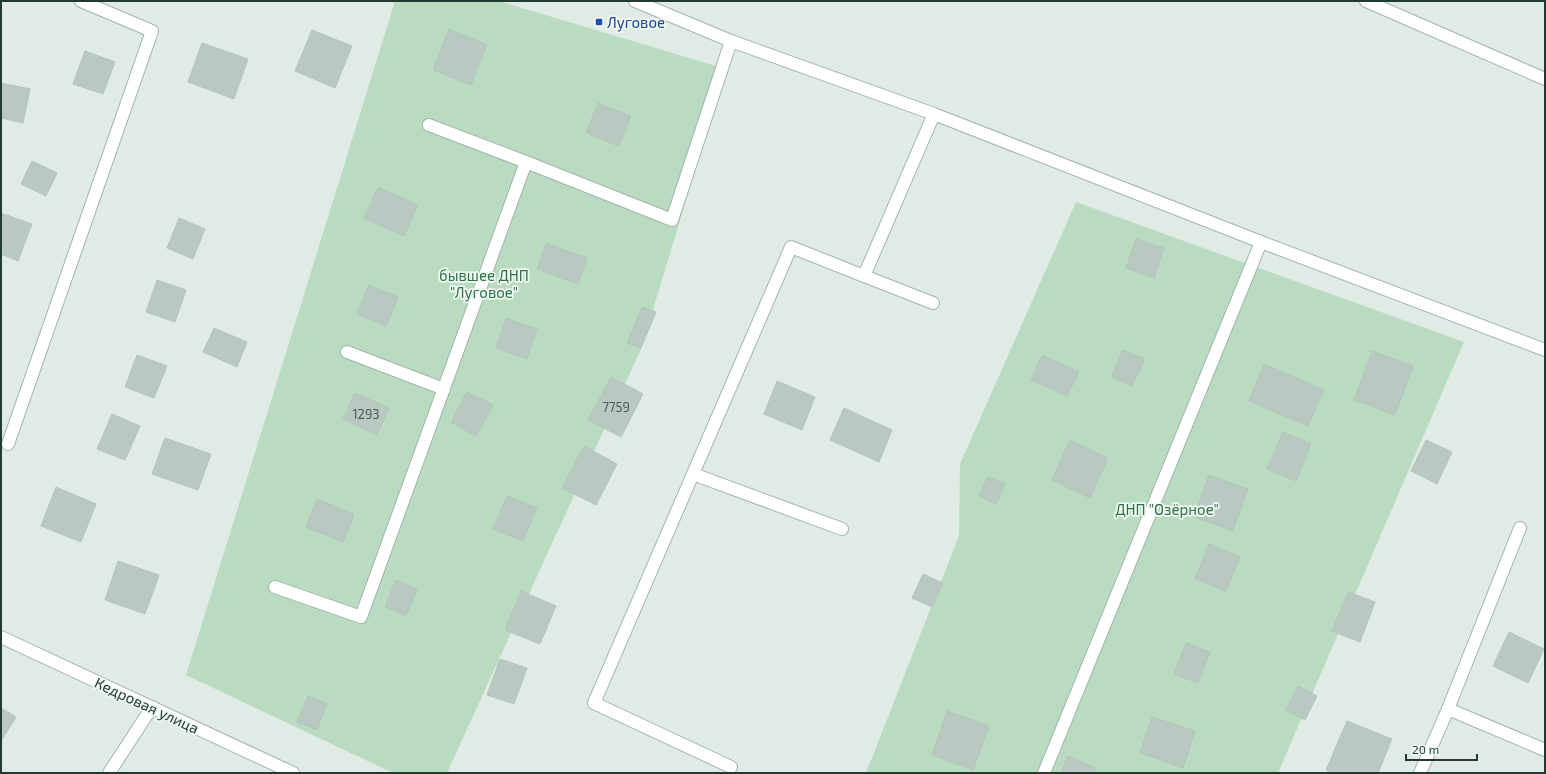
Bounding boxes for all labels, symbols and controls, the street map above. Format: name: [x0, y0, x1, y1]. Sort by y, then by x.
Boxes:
place label: Луговое: [607, 13, 665, 32]
marker: Луговое: [594, 17, 604, 27]
park label: бывшее ДНП "Луговое": [439, 266, 529, 302]
house number: 7759: [602, 399, 630, 415]
house number: 1293: [352, 406, 380, 422]
park label: ДНП "Озёрное": [1115, 500, 1219, 518]
street label: Кедровая улица: [92, 673, 202, 738]
scale bar: [1406, 736, 1477, 762]
text: 20 m: [1412, 742, 1439, 756]

